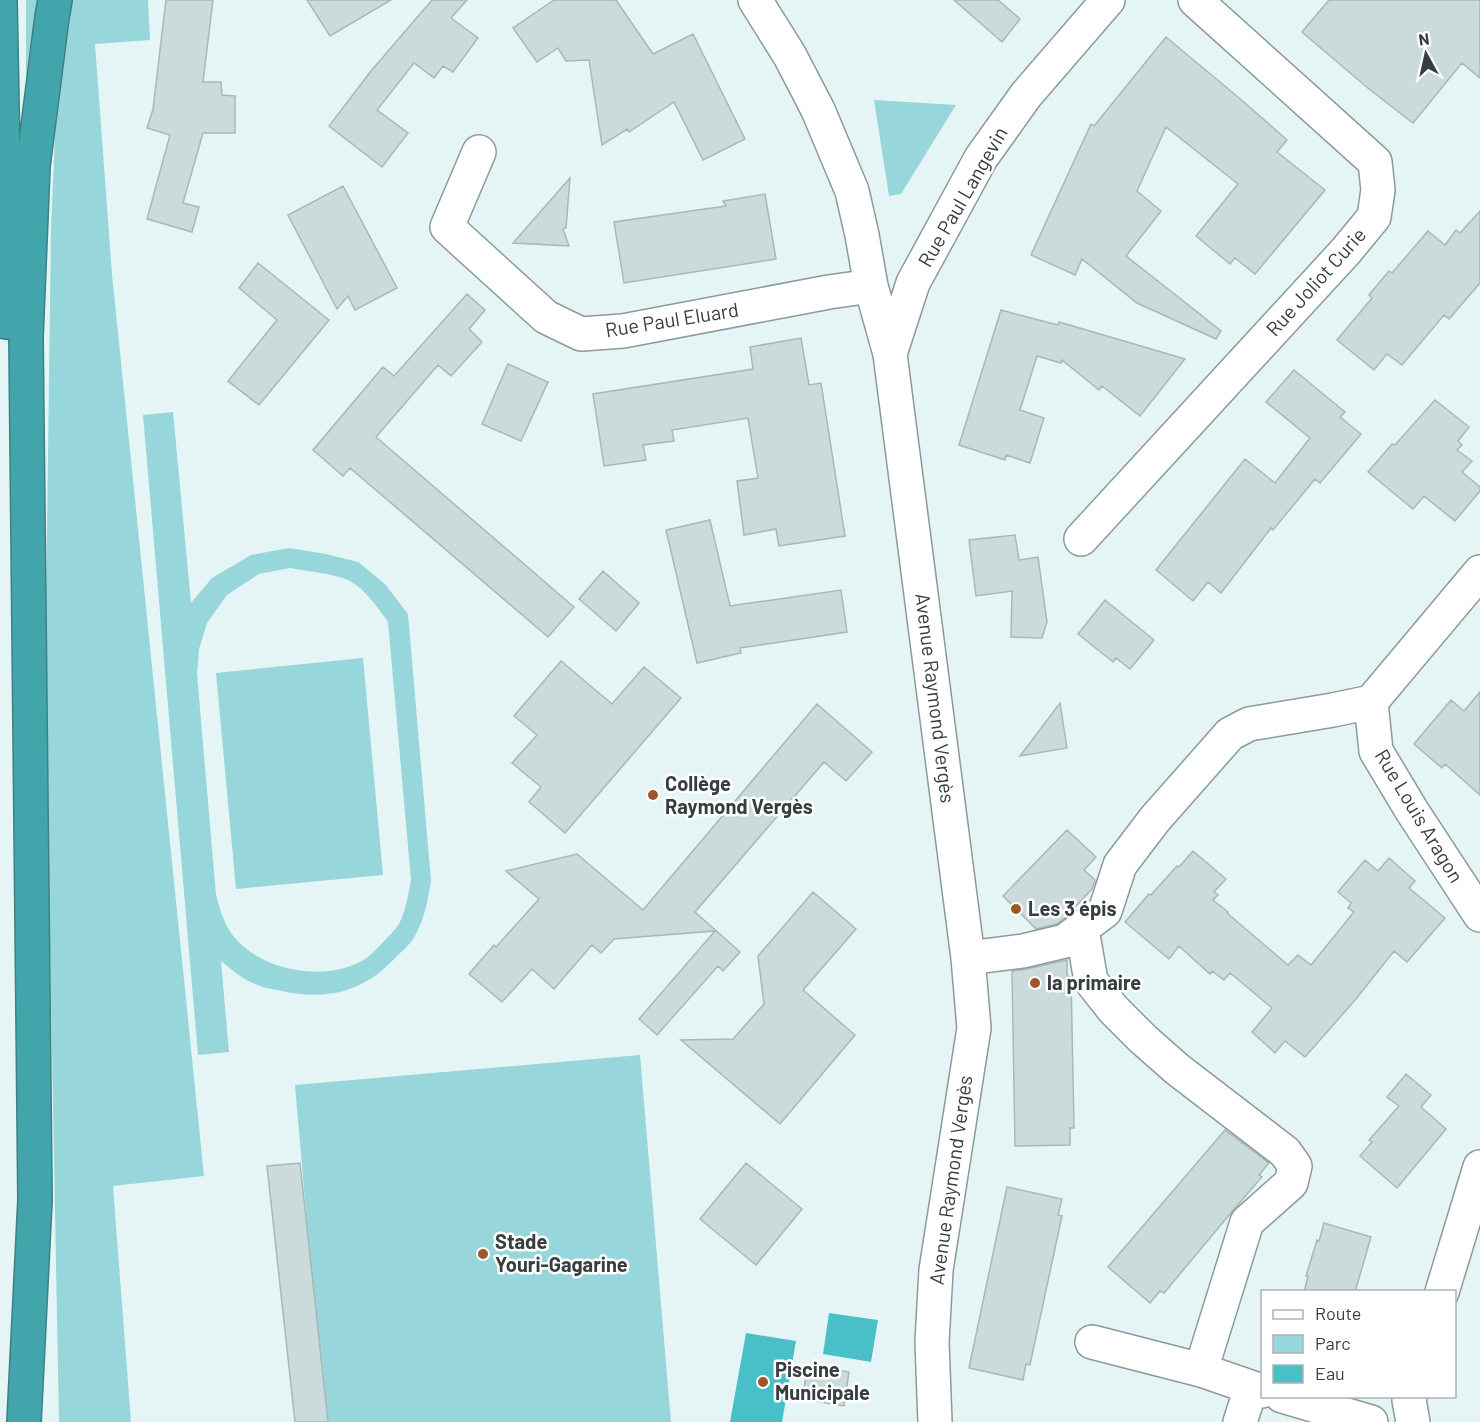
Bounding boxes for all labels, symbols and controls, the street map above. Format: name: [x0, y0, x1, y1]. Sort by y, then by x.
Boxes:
north arrow: [1396, 24, 1456, 84]
text: N: [1417, 29, 1430, 49]
street label: Rue Paul Langevin: [912, 122, 1012, 271]
street label: Rue Joliot Curie: [1260, 222, 1370, 341]
street label: Rue Paul Eluard: [603, 297, 740, 341]
street label: Avenue Raymond Vergès: [911, 592, 961, 804]
street label: Rue Louis Aragon: [1371, 744, 1469, 887]
place label: Collège Raymond Vergès: [665, 771, 813, 818]
marker: Collège Raymond Vergès: [646, 788, 660, 802]
place label: Les 3 épis: [1028, 896, 1116, 920]
marker: Les 3 épis: [1009, 902, 1023, 916]
place label: la primaire: [1047, 970, 1141, 994]
marker: la primaire: [1028, 976, 1042, 990]
street label: Avenue Raymond Vergès: [923, 1074, 977, 1286]
place label: Stade Youri-Gagarine: [495, 1229, 628, 1276]
marker: Stade Youri-Gagarine: [476, 1247, 490, 1261]
legend: [1261, 1290, 1456, 1398]
text: Route: [1315, 1302, 1361, 1324]
text: Parc: [1315, 1332, 1351, 1354]
place label: Piscine Municipale: [775, 1357, 870, 1404]
text: Eau: [1315, 1362, 1345, 1384]
marker: Piscine Municipale: [756, 1375, 770, 1389]

